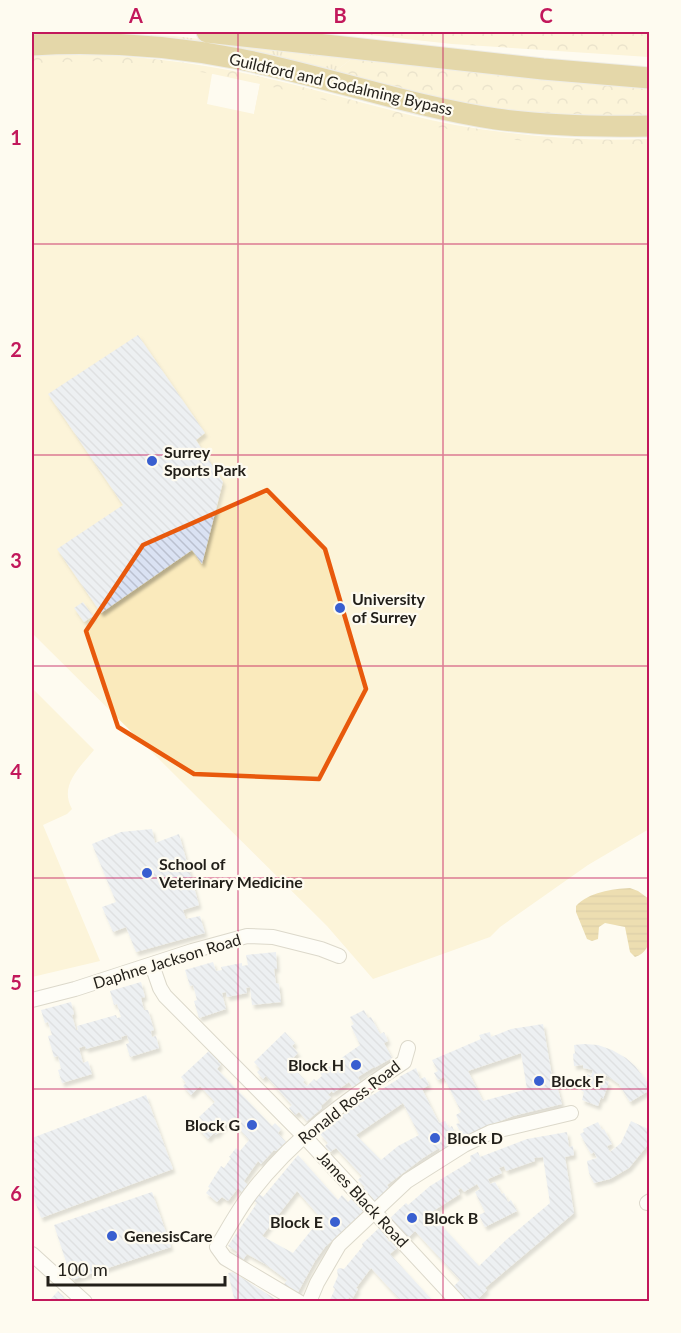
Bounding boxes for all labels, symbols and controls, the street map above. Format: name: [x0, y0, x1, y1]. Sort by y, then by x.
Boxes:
text: A: [128, 3, 143, 27]
text: B: [333, 3, 347, 27]
text: C: [539, 3, 553, 27]
street label: Guildford and Godalming Bypass: [227, 49, 455, 119]
text: 1: [10, 125, 22, 149]
text: 2: [10, 337, 22, 361]
place label: Surrey Sports Park: [164, 442, 246, 479]
marker: Surrey Sports Park: [145, 454, 159, 468]
text: 3: [10, 548, 22, 572]
place label: University of Surrey: [352, 589, 425, 626]
marker: University of Surrey: [333, 601, 347, 615]
text: 4: [10, 759, 22, 783]
place label: School of Veterinary Medicine: [158, 854, 303, 891]
marker: School of Veterinary Medicine: [140, 866, 154, 880]
street label: Daphne Jackson Road: [91, 929, 243, 992]
text: 5: [10, 970, 22, 994]
place label: Block H: [288, 1055, 344, 1074]
street label: Ronald Ross Road: [294, 1056, 404, 1147]
marker: Block H: [349, 1058, 363, 1072]
place label: Block F: [551, 1071, 604, 1090]
marker: Block F: [532, 1074, 546, 1088]
place label: Block G: [185, 1115, 240, 1134]
marker: Block G: [245, 1118, 259, 1132]
place label: Block D: [447, 1128, 503, 1147]
marker: Block D: [428, 1131, 442, 1145]
street label: James Black Road: [314, 1147, 413, 1251]
text: 6: [10, 1181, 22, 1205]
place label: Block B: [424, 1208, 478, 1227]
marker: Block B: [405, 1211, 419, 1225]
place label: Block E: [270, 1212, 323, 1231]
marker: Block E: [328, 1215, 342, 1229]
place label: GenesisCare: [124, 1226, 213, 1245]
marker: GenesisCare: [105, 1229, 119, 1243]
scale bar: [48, 1249, 225, 1287]
text: 100 m: [57, 1258, 108, 1280]

